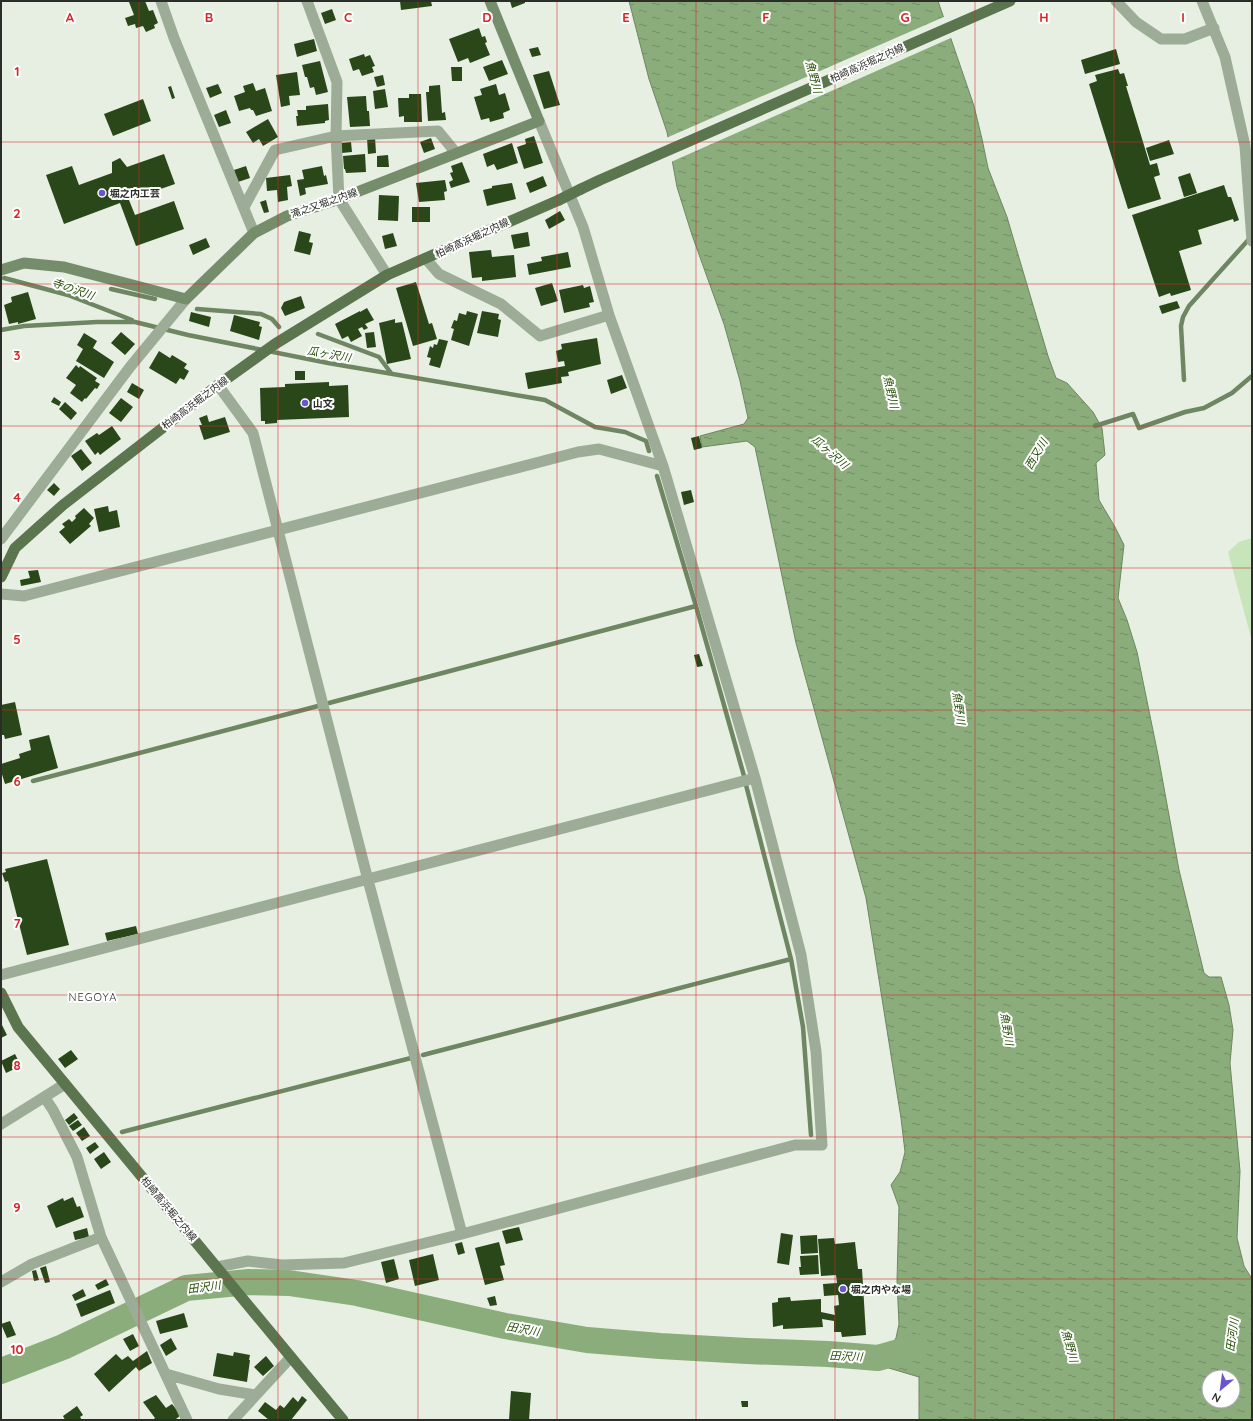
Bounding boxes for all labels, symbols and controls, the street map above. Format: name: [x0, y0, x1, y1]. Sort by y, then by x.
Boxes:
text: A: [66, 9, 75, 25]
text: B: [205, 9, 213, 25]
text: C: [344, 9, 352, 25]
text: D: [482, 9, 492, 25]
text: E: [622, 9, 630, 25]
text: F: [762, 9, 770, 25]
text: G: [900, 9, 910, 25]
text: H: [1039, 9, 1049, 25]
text: I: [1181, 9, 1185, 25]
street label: 柏崎高浜堀之内線: [828, 41, 906, 85]
water label: 魚野川: [803, 59, 825, 96]
text: 1: [14, 63, 20, 79]
street label: 滝之又堀之内線: [289, 185, 359, 221]
place label: 堀之内工芸: [110, 187, 160, 200]
marker: 堀之内工芸: [97, 188, 107, 198]
text: 2: [13, 205, 21, 221]
street label: 柏崎高浜堀之内線: [433, 215, 511, 261]
water label: 寺の沢川: [50, 275, 97, 303]
water label: 瓜ヶ沢川: [306, 343, 353, 365]
text: 3: [14, 347, 21, 363]
street label: 柏崎高浜堀之内線: [159, 374, 231, 432]
water label: 魚野川: [880, 374, 902, 411]
place label: 山文: [313, 397, 333, 410]
marker: 山文: [300, 398, 310, 408]
water label: 瓜ヶ沢川: [809, 432, 852, 472]
water label: 西又川: [1022, 435, 1051, 472]
text: 4: [13, 489, 21, 505]
text: 5: [13, 631, 21, 647]
water label: 魚野川: [950, 691, 968, 726]
text: 6: [13, 773, 21, 789]
text: 7: [13, 915, 21, 931]
district label: NEGOYA: [69, 990, 117, 1004]
water label: 魚野川: [998, 1012, 1017, 1047]
text: 8: [13, 1057, 21, 1073]
street label: 柏崎高浜堀之内線: [138, 1174, 200, 1244]
text: 9: [13, 1199, 21, 1215]
water label: 田沢川: [187, 1278, 222, 1296]
place label: 堀之内やな場: [851, 1283, 911, 1296]
marker: 堀之内やな場: [838, 1284, 848, 1294]
water label: 田河川: [1223, 1317, 1241, 1352]
water label: 田沢川: [506, 1319, 541, 1339]
water label: 魚野川: [1059, 1328, 1081, 1365]
text: 10: [10, 1341, 24, 1357]
water label: 田沢川: [829, 1348, 864, 1364]
north arrow: [1201, 1369, 1241, 1409]
text: N: [1209, 1390, 1223, 1406]

